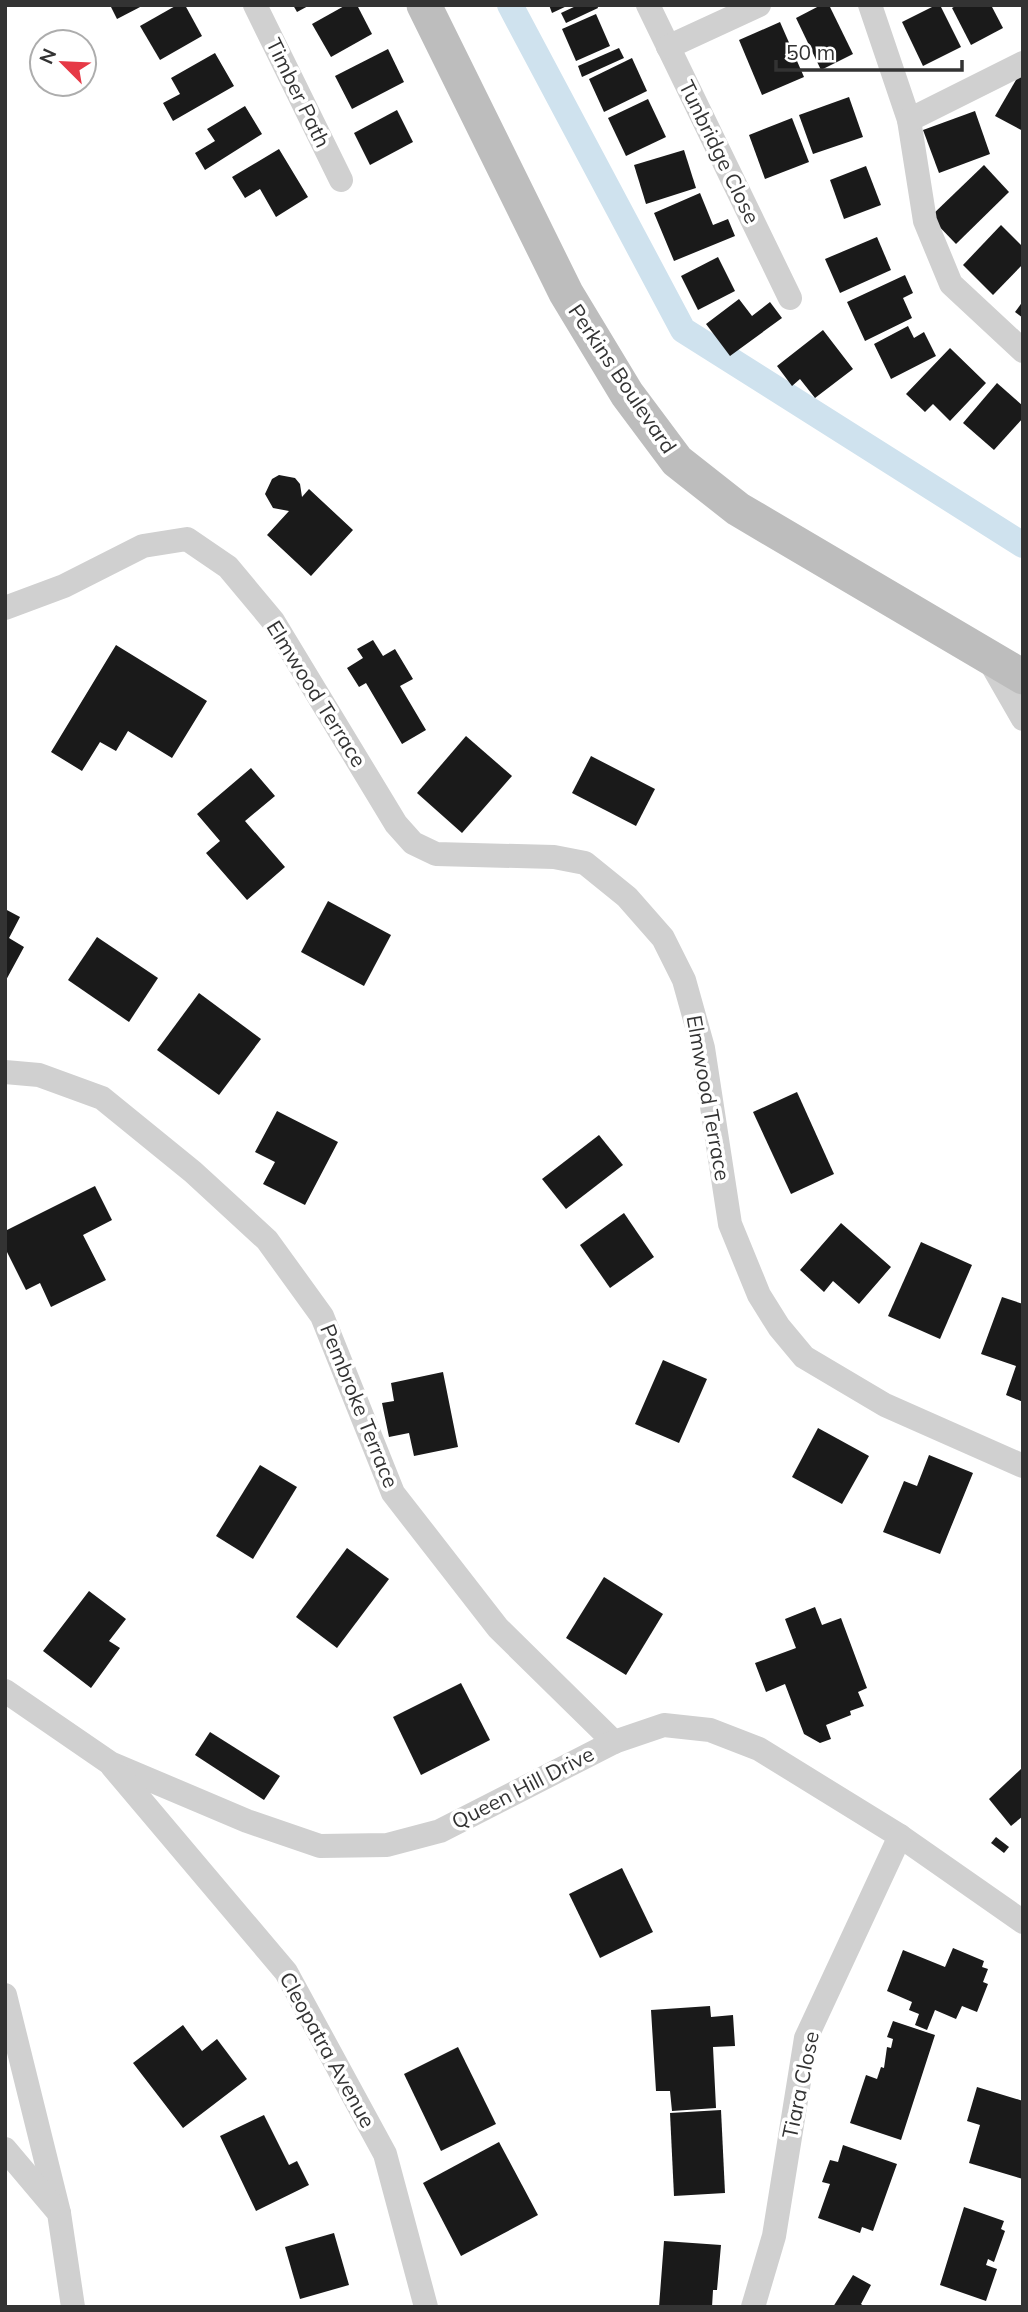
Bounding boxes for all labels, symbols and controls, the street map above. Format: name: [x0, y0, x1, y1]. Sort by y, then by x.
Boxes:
north arrow: [28, 28, 98, 98]
scale bar: [776, 28, 962, 72]
street label: Timber Path: [261, 34, 337, 152]
text: 50 m: [786, 39, 835, 65]
text: N: [34, 45, 61, 68]
street label: Tunbridge Close: [674, 76, 766, 227]
street label: Perkins Boulevard: [563, 299, 682, 458]
street label: Elmwood Terrace: [261, 615, 372, 771]
street label: Elmwood Terrace: [682, 1013, 736, 1183]
street label: Pembroke Terrace: [315, 1320, 405, 1491]
street label: Queen Hill Drive: [447, 1740, 598, 1834]
street label: Cleopatra Avenue: [274, 1967, 381, 2132]
street label: Tiara Close: [776, 2029, 824, 2141]

